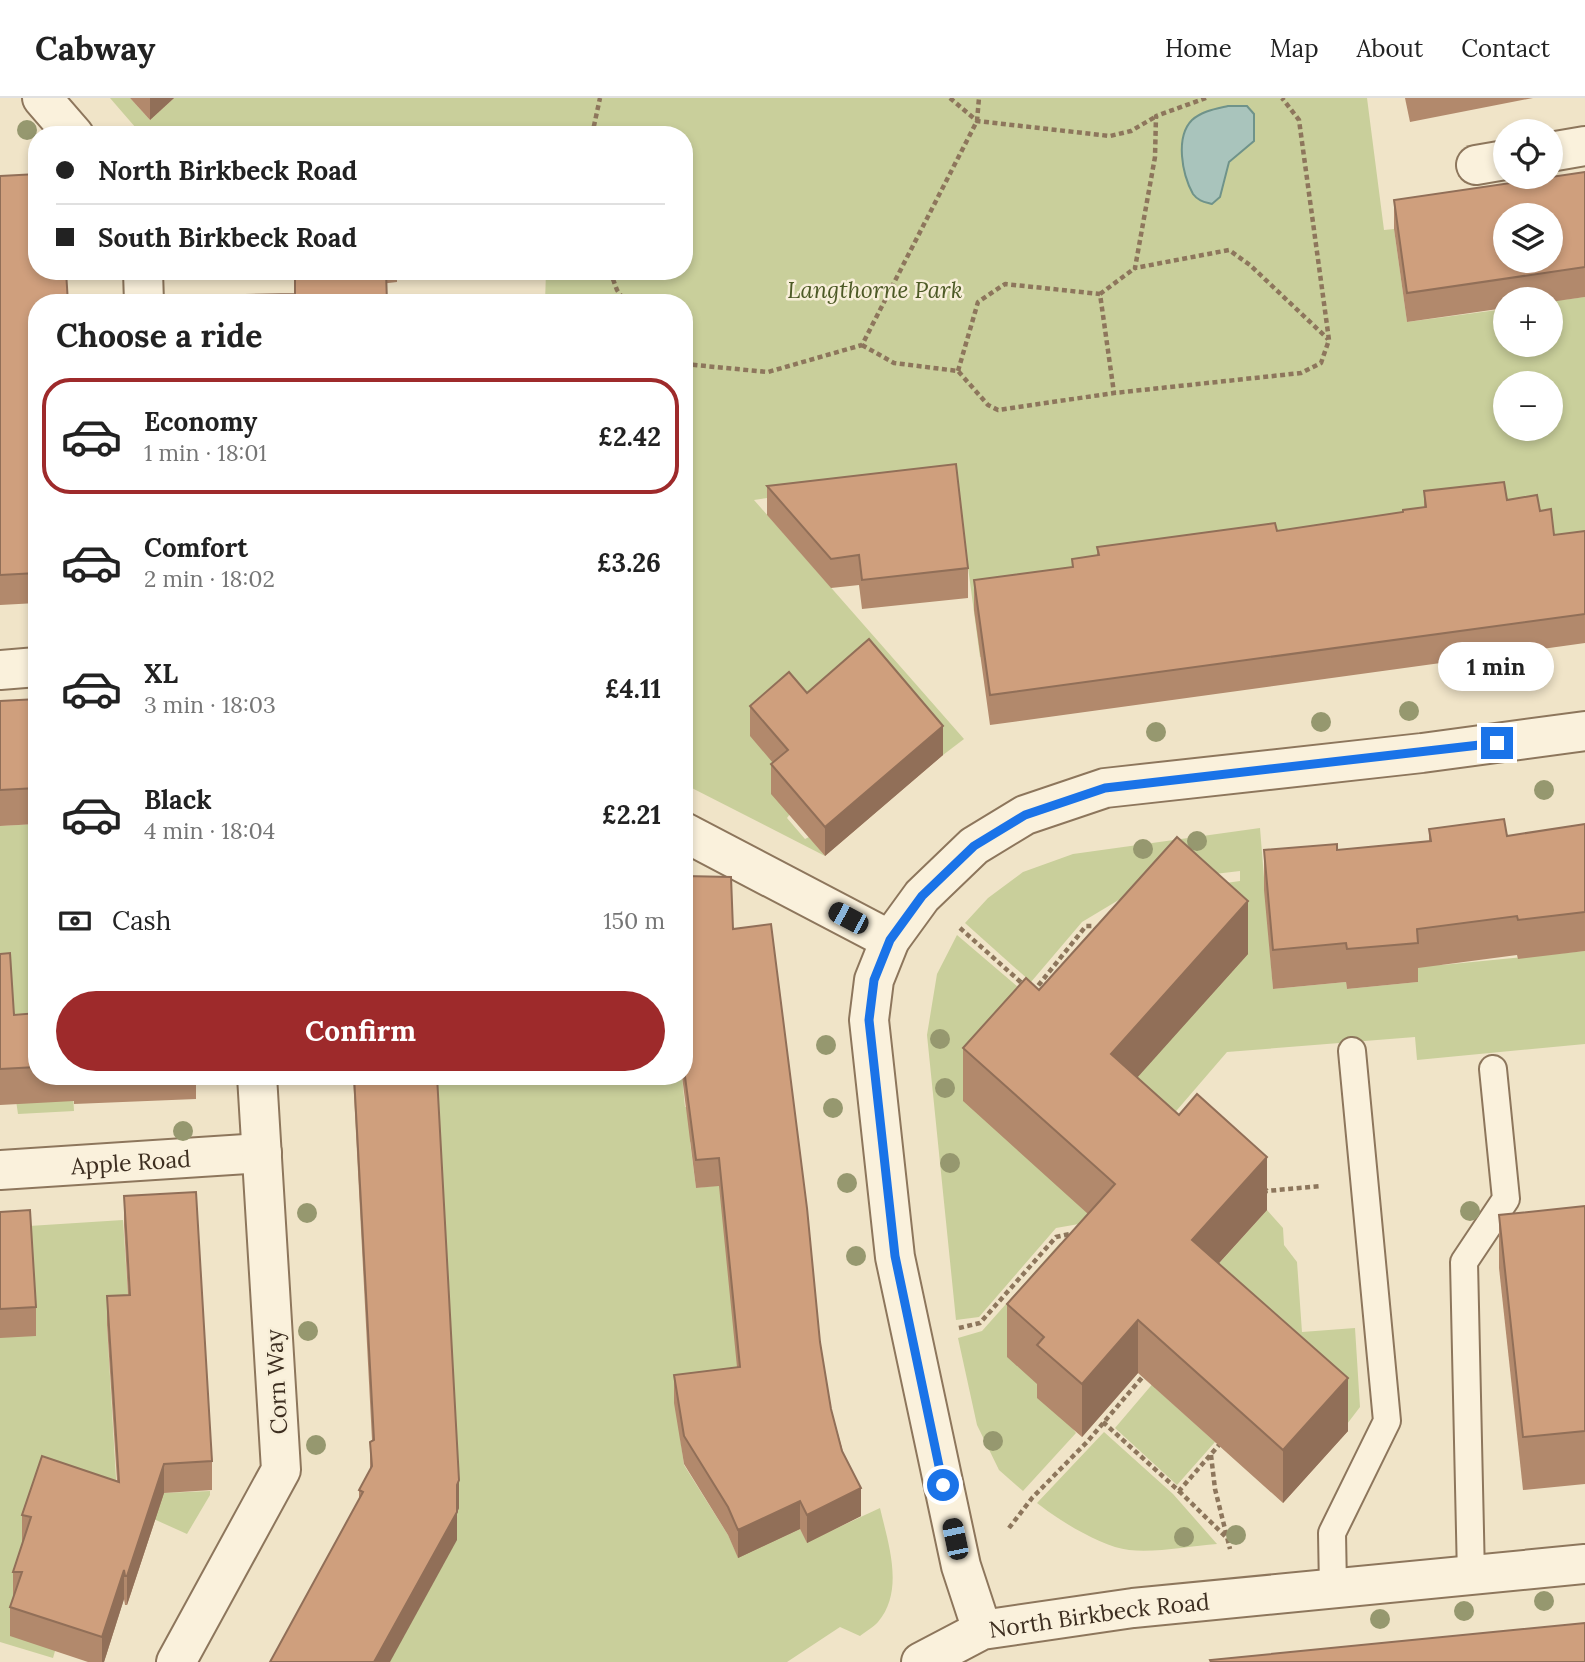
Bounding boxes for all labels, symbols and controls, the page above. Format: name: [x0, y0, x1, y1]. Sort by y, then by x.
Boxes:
text: Cabway: [35, 27, 155, 69]
text: Home: [1165, 33, 1232, 64]
text: Map: [1270, 33, 1319, 64]
text: About: [1357, 33, 1423, 64]
text: Contact: [1461, 33, 1550, 64]
map controls: [1493, 119, 1563, 441]
button: locate: [1493, 119, 1563, 189]
text: North Birkbeck Road: [98, 154, 357, 187]
button: layers: [1493, 203, 1563, 273]
text: South Birkbeck Road: [98, 221, 357, 254]
park label: Langthorne Park: [787, 275, 963, 304]
button: +: [1493, 287, 1563, 357]
text: Choose a ride: [56, 315, 263, 356]
button: −: [1493, 371, 1563, 441]
icon: car: [60, 405, 123, 468]
text: Economy: [144, 405, 257, 438]
text: £2.42: [598, 420, 661, 453]
text: 1 min · 18:01: [144, 438, 267, 467]
icon: car: [60, 531, 123, 594]
text: Comfort: [144, 531, 248, 564]
text: £3.26: [597, 546, 661, 579]
text: 2 min · 18:02: [144, 564, 275, 593]
callout: 1 min: [1439, 642, 1555, 690]
text: 1 min: [1467, 652, 1525, 681]
icon: car: [60, 657, 123, 720]
text: XL: [144, 657, 178, 690]
text: £4.11: [605, 672, 661, 705]
text: 3 min · 18:03: [144, 690, 276, 719]
route end: [1481, 727, 1513, 759]
icon: car: [60, 783, 123, 846]
text: Black: [144, 783, 212, 816]
text: £2.21: [602, 798, 661, 831]
text: 4 min · 18:04: [144, 816, 275, 845]
car: [825, 899, 872, 937]
icon: cash: [56, 902, 94, 940]
text: Cash: [112, 904, 171, 937]
text: 150 m: [603, 906, 665, 935]
button: Confirm: [56, 991, 665, 1071]
street label: Apple Road: [69, 1143, 192, 1180]
street label: Corn Way: [259, 1328, 293, 1435]
route start: [927, 1469, 959, 1501]
car: [941, 1516, 970, 1562]
street label: North Birkbeck Road: [987, 1586, 1211, 1643]

